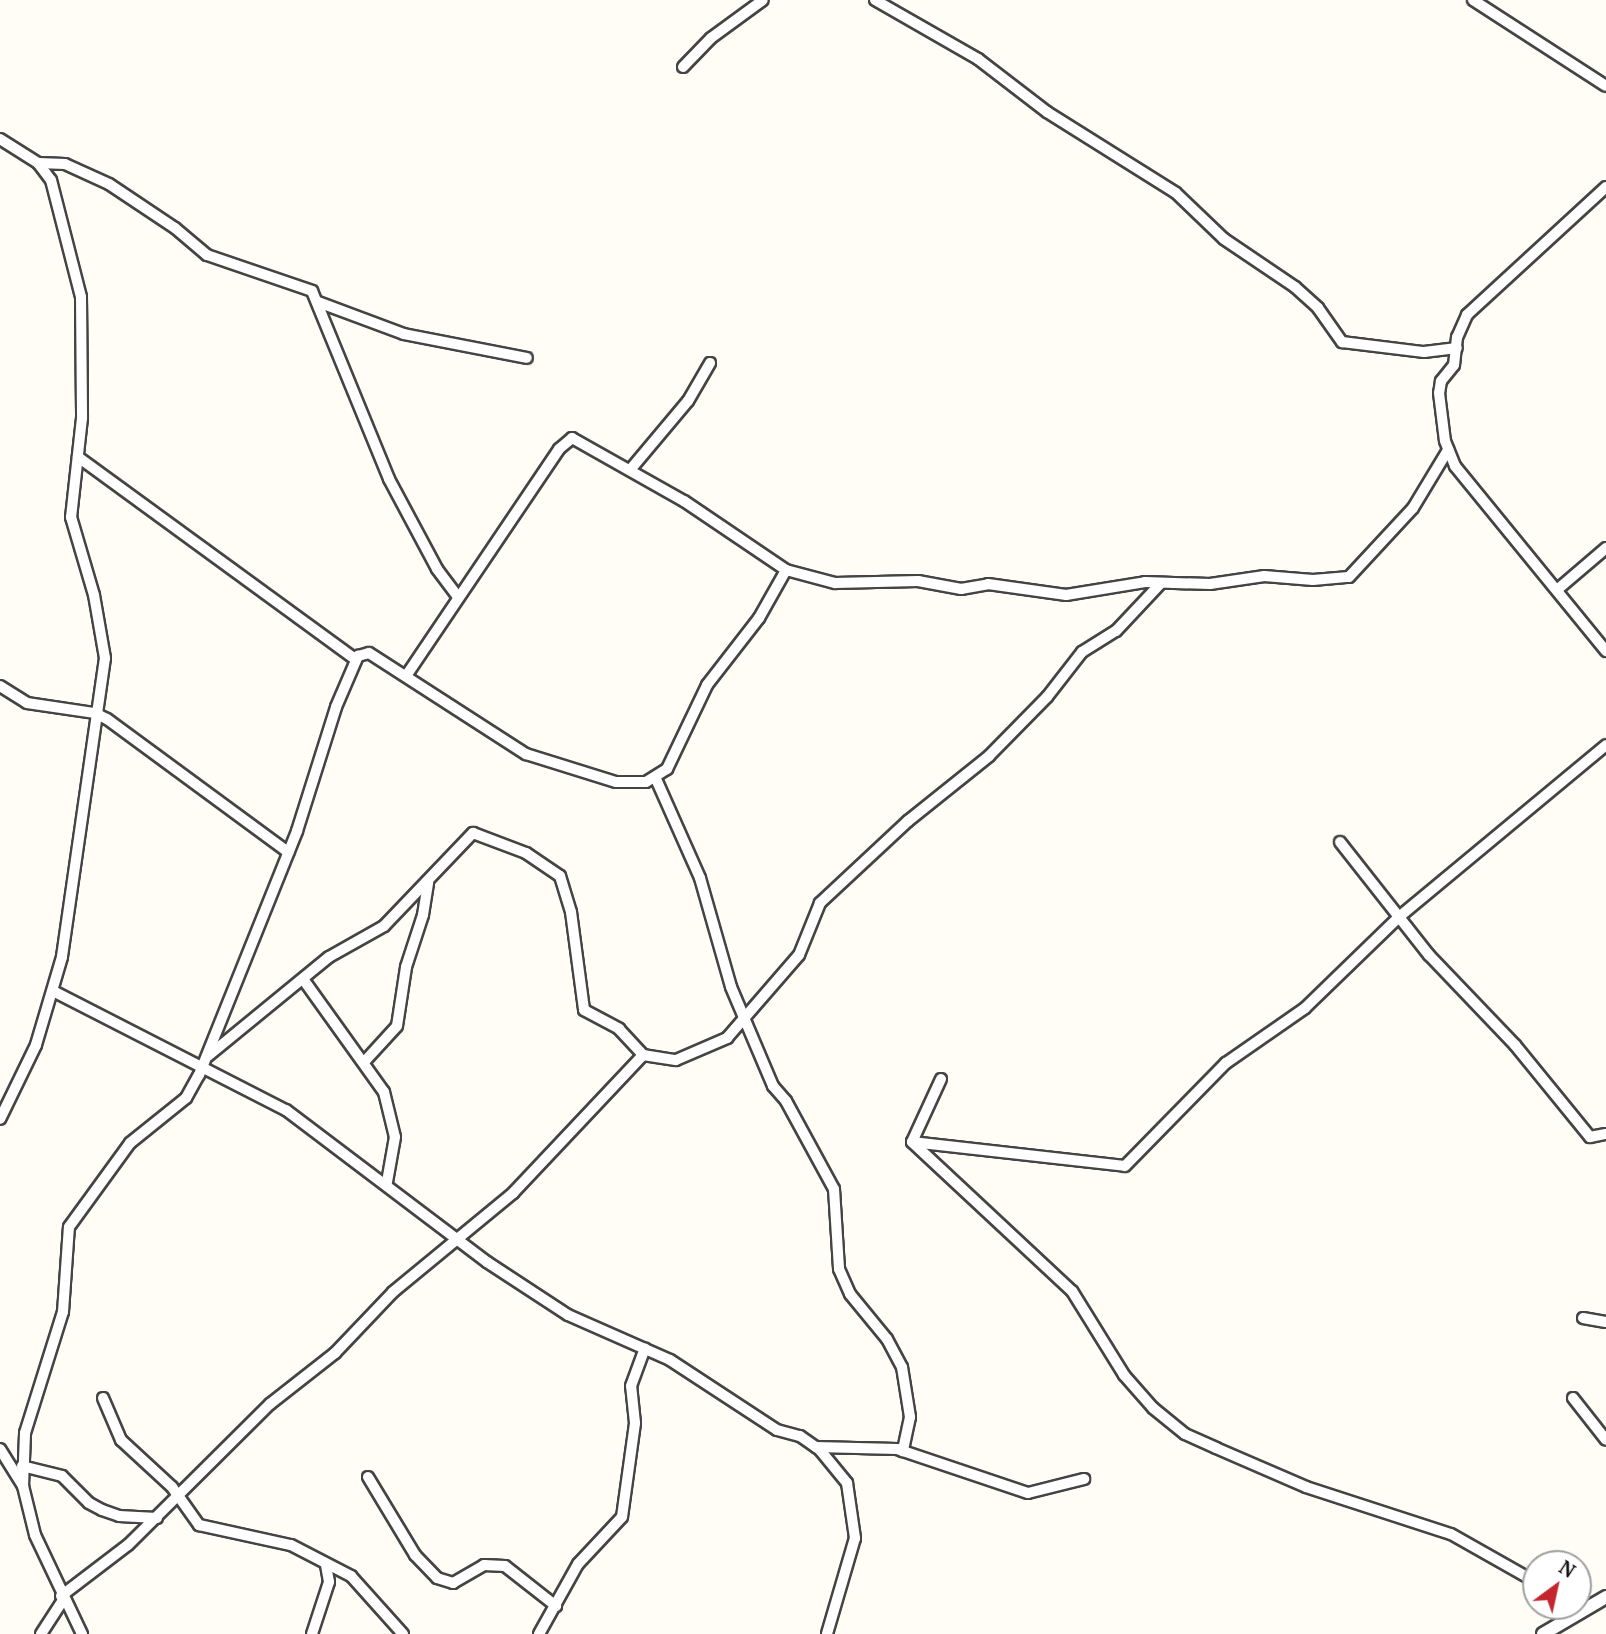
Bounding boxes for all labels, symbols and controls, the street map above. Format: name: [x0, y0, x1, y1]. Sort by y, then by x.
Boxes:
north arrow: [1522, 1550, 1592, 1620]
text: N: [1555, 1554, 1580, 1583]

